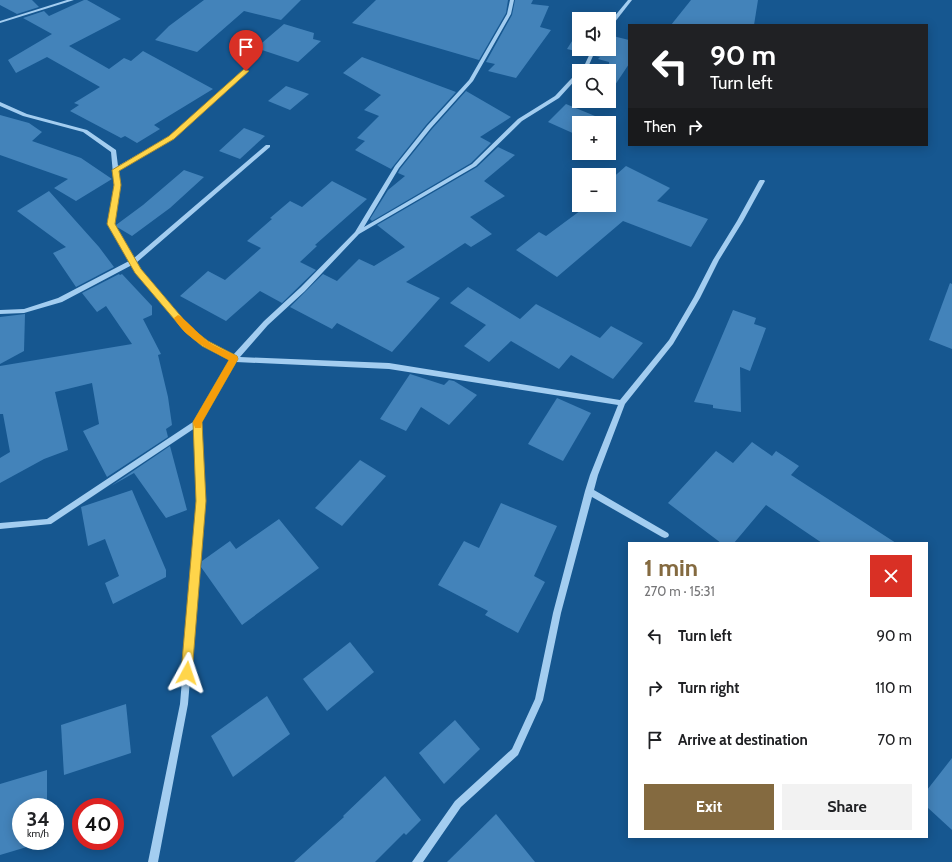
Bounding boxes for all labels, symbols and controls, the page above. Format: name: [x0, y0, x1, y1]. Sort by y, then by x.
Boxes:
map controls: [572, 12, 616, 212]
button: sound: [572, 12, 616, 56]
pin: [229, 30, 263, 71]
icon: arrive: [235, 36, 257, 58]
text: 90 m: [710, 38, 776, 72]
icon: left: [644, 40, 696, 92]
button: search: [572, 64, 616, 108]
text: Turn left: [710, 72, 773, 94]
button: +: [572, 116, 616, 160]
icon: right: [684, 116, 706, 138]
text: Then: [644, 118, 676, 136]
button: −: [572, 168, 616, 212]
text: 1 min: [644, 553, 698, 582]
button: close: [870, 555, 912, 597]
text: 270 m · 15:31: [644, 583, 715, 599]
icon: left: [644, 625, 666, 647]
text: Turn left: [678, 627, 732, 645]
text: 90 m: [876, 627, 912, 645]
position arrow: [166, 652, 208, 694]
icon: right: [644, 677, 666, 699]
text: Turn right: [678, 679, 739, 697]
text: 110 m: [875, 679, 912, 697]
icon: arrive: [644, 729, 666, 751]
text: Arrive at destination: [678, 731, 808, 749]
text: 70 m: [878, 731, 912, 749]
button: Exit: [644, 784, 774, 830]
button: Share: [782, 784, 912, 830]
speed limit sign: 40: [72, 798, 124, 850]
text: 34: [26, 807, 50, 831]
text: km/h: [27, 827, 49, 840]

